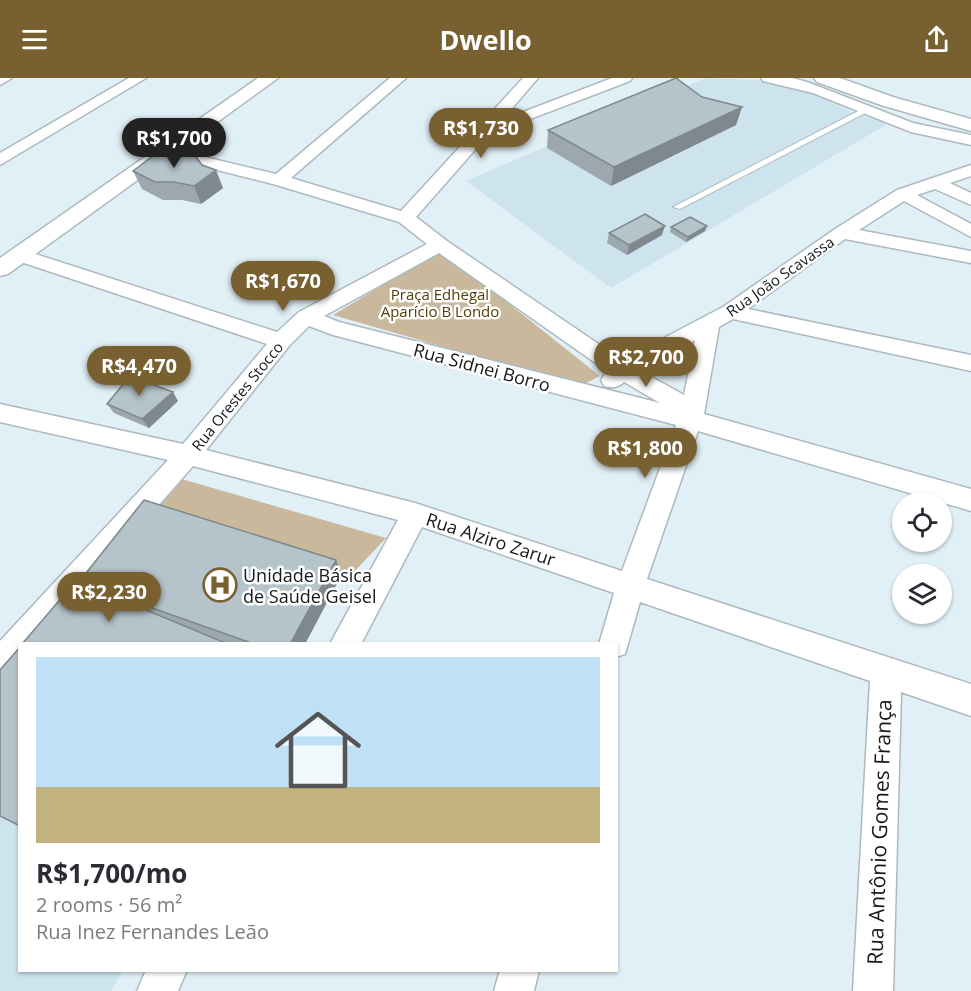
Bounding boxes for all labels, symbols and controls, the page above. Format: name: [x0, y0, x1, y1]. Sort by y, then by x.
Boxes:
text: Dwello: [439, 21, 532, 58]
icon: menu: [18, 23, 51, 56]
icon: share: [920, 23, 953, 56]
pin: R$1,730: [426, 108, 536, 159]
text: R$1,730: [443, 114, 519, 141]
pin: R$1,700: [119, 118, 229, 169]
text: R$1,700: [136, 124, 212, 151]
street label: Rua João Scavassa: [722, 231, 838, 321]
pin: R$1,670: [228, 261, 338, 312]
text: R$1,670: [245, 267, 321, 294]
park label: Praça Edhegal Aparício B Londo: [381, 284, 499, 321]
street label: Rua Orestes Stocco: [187, 337, 287, 455]
street label: Rua Sidnei Borro: [411, 337, 553, 397]
pin: R$2,700: [591, 337, 701, 388]
text: R$2,700: [608, 343, 684, 370]
pin: R$4,470: [84, 346, 194, 397]
text: R$4,470: [101, 352, 177, 379]
pin: R$1,800: [590, 428, 700, 479]
text: R$1,800: [607, 434, 683, 461]
map controls: [892, 492, 952, 624]
button: locate: [892, 492, 952, 552]
street label: Rua Alziro Zarur: [423, 507, 559, 571]
place label: Unidade Básica de Saúde Geisel: [243, 563, 376, 608]
button: layers: [892, 564, 952, 624]
hospital icon: Unidade Básica de Saúde Geisel: [202, 567, 238, 603]
pin: R$2,230: [54, 572, 164, 623]
text: R$2,230: [71, 578, 147, 605]
icon: home: [264, 696, 372, 804]
street label: Rua Antônio Gomes França: [860, 699, 898, 965]
text: R$1,700/mo: [36, 855, 187, 891]
text: 2 rooms · 56 m²: [36, 891, 182, 918]
text: Rua Inez Fernandes Leão: [36, 918, 269, 945]

